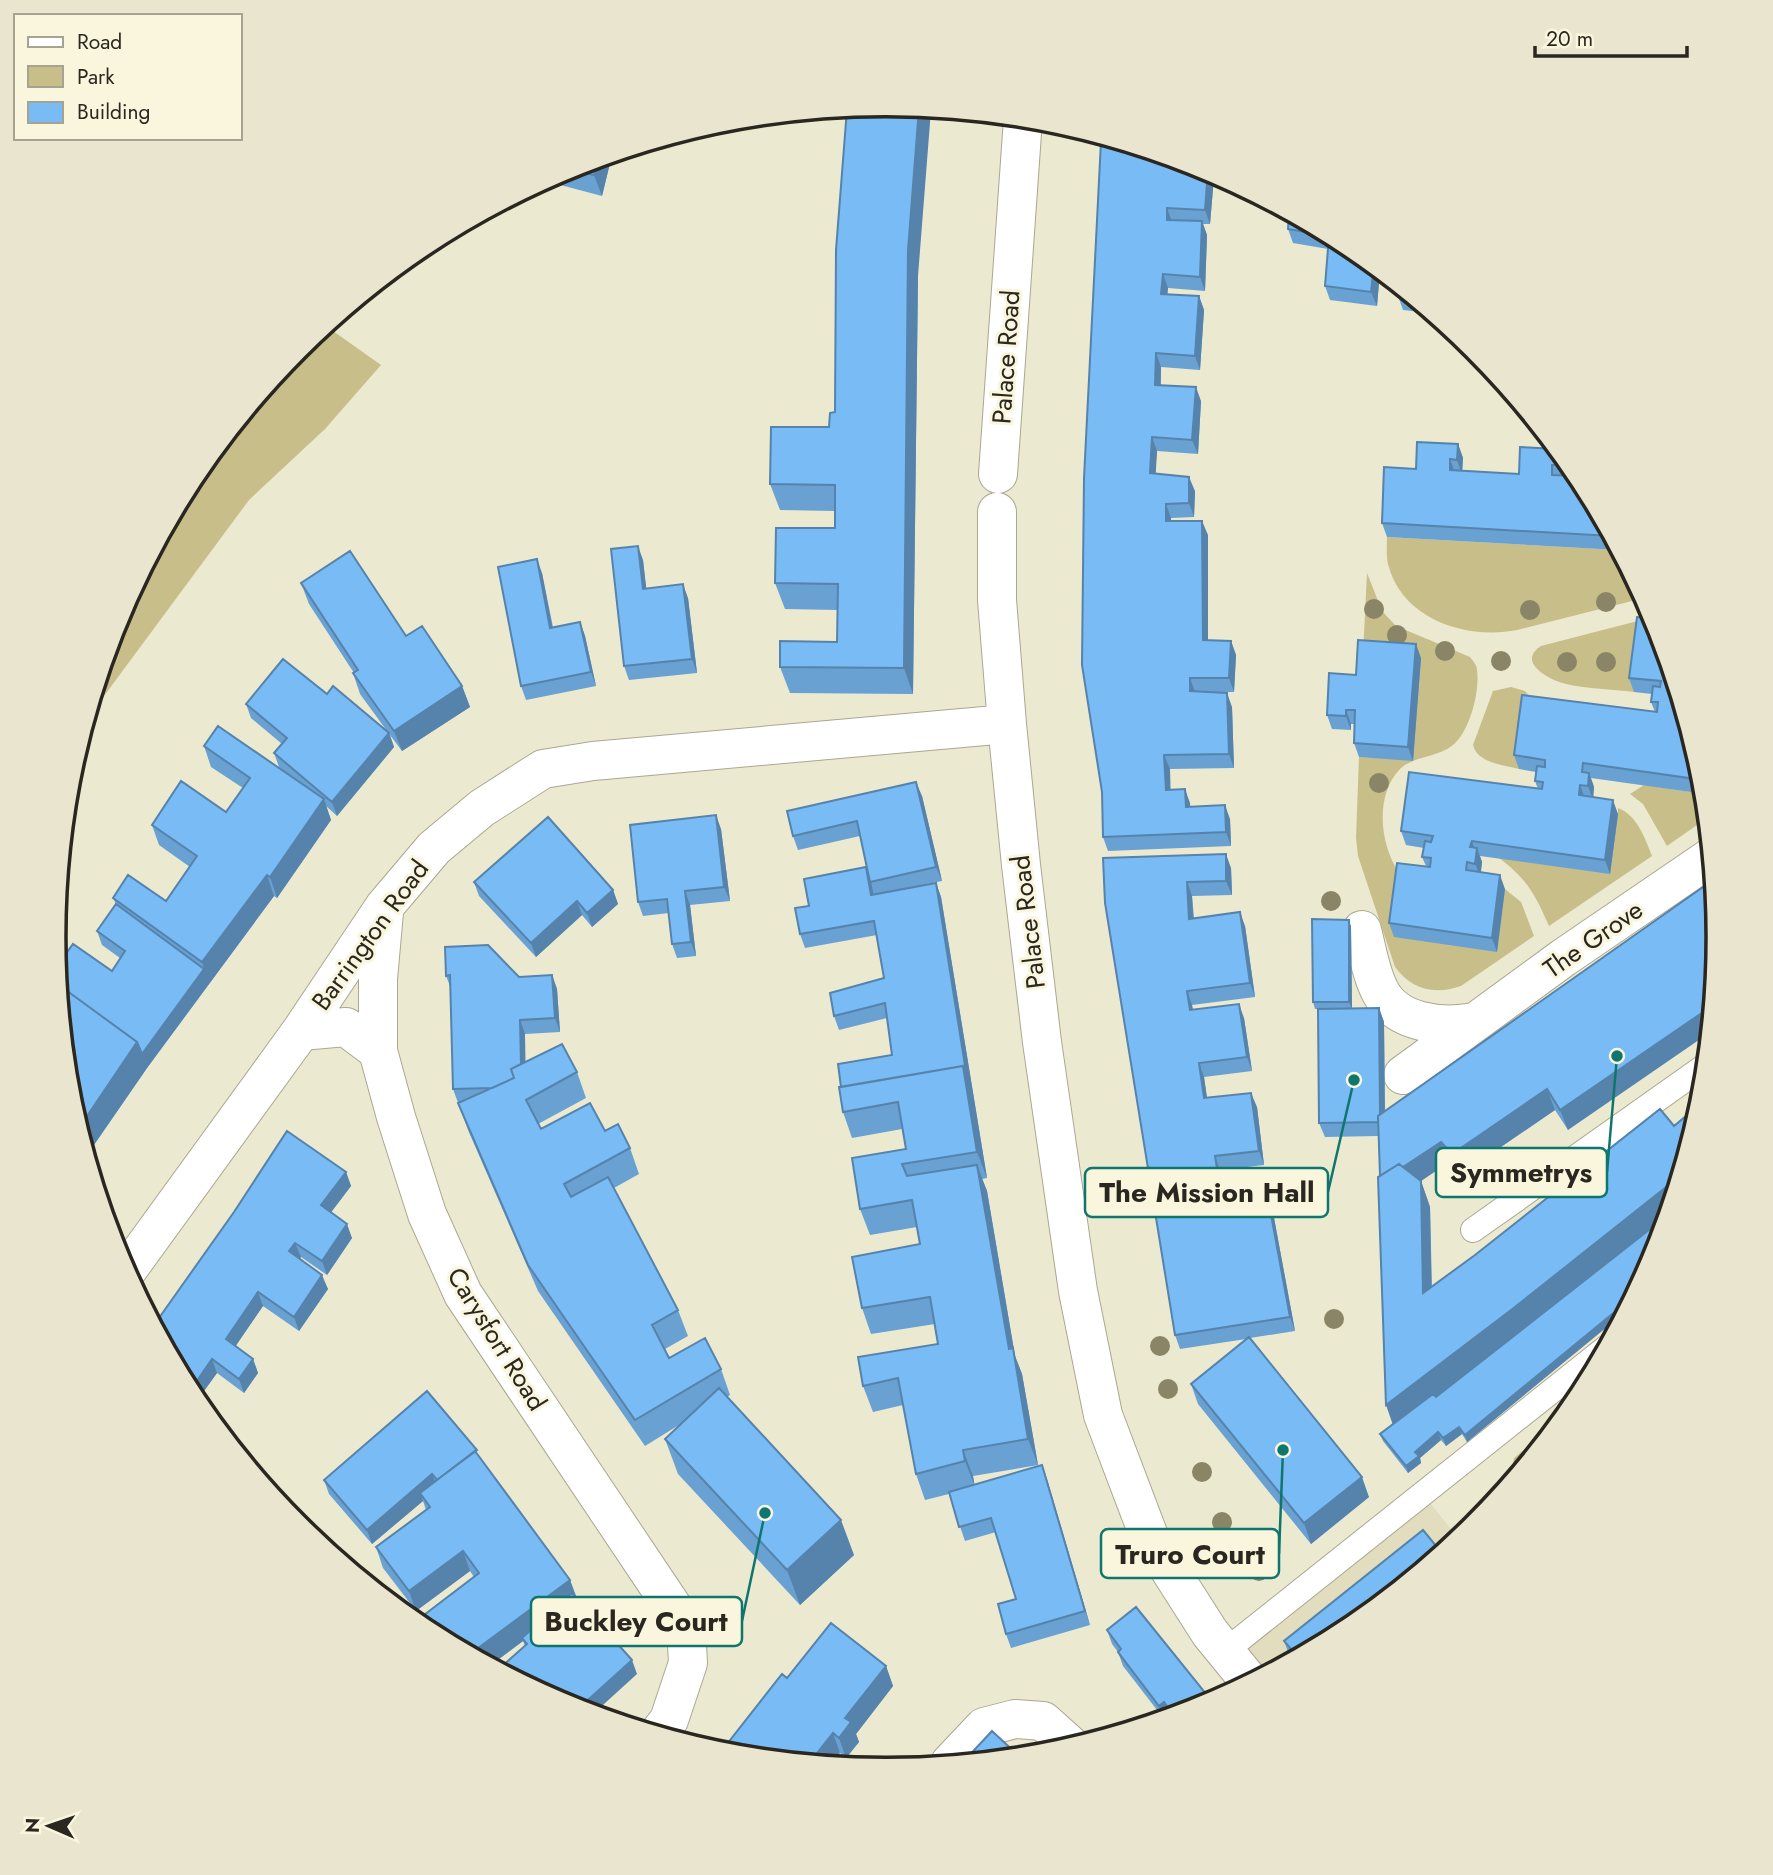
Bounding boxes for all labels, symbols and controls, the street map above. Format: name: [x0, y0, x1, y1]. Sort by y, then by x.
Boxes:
legend: [14, 14, 242, 140]
scale bar: [1535, 14, 1687, 58]
text: 20 m: [1546, 24, 1593, 54]
text: Road: [77, 27, 122, 57]
text: Park: [77, 62, 115, 92]
text: Building: [77, 97, 150, 127]
street label: Palace Road: [982, 289, 1030, 425]
street label: Barrington Road: [302, 852, 438, 1018]
street label: Palace Road: [1001, 853, 1055, 991]
street label: The Grove: [1535, 891, 1651, 987]
callout: Symmetrys: [1436, 1148, 1607, 1197]
text: Symmetrys: [1450, 1152, 1593, 1193]
callout: The Mission Hall: [1085, 1168, 1328, 1217]
text: The Mission Hall: [1099, 1172, 1315, 1213]
street label: Carysfort Road: [438, 1260, 556, 1418]
callout: Truro Court: [1101, 1529, 1279, 1578]
text: Truro Court: [1115, 1534, 1265, 1575]
callout: Buckley Court: [531, 1597, 742, 1646]
text: Buckley Court: [544, 1601, 728, 1642]
north arrow: [14, 1791, 84, 1861]
text: N: [19, 1817, 46, 1833]

